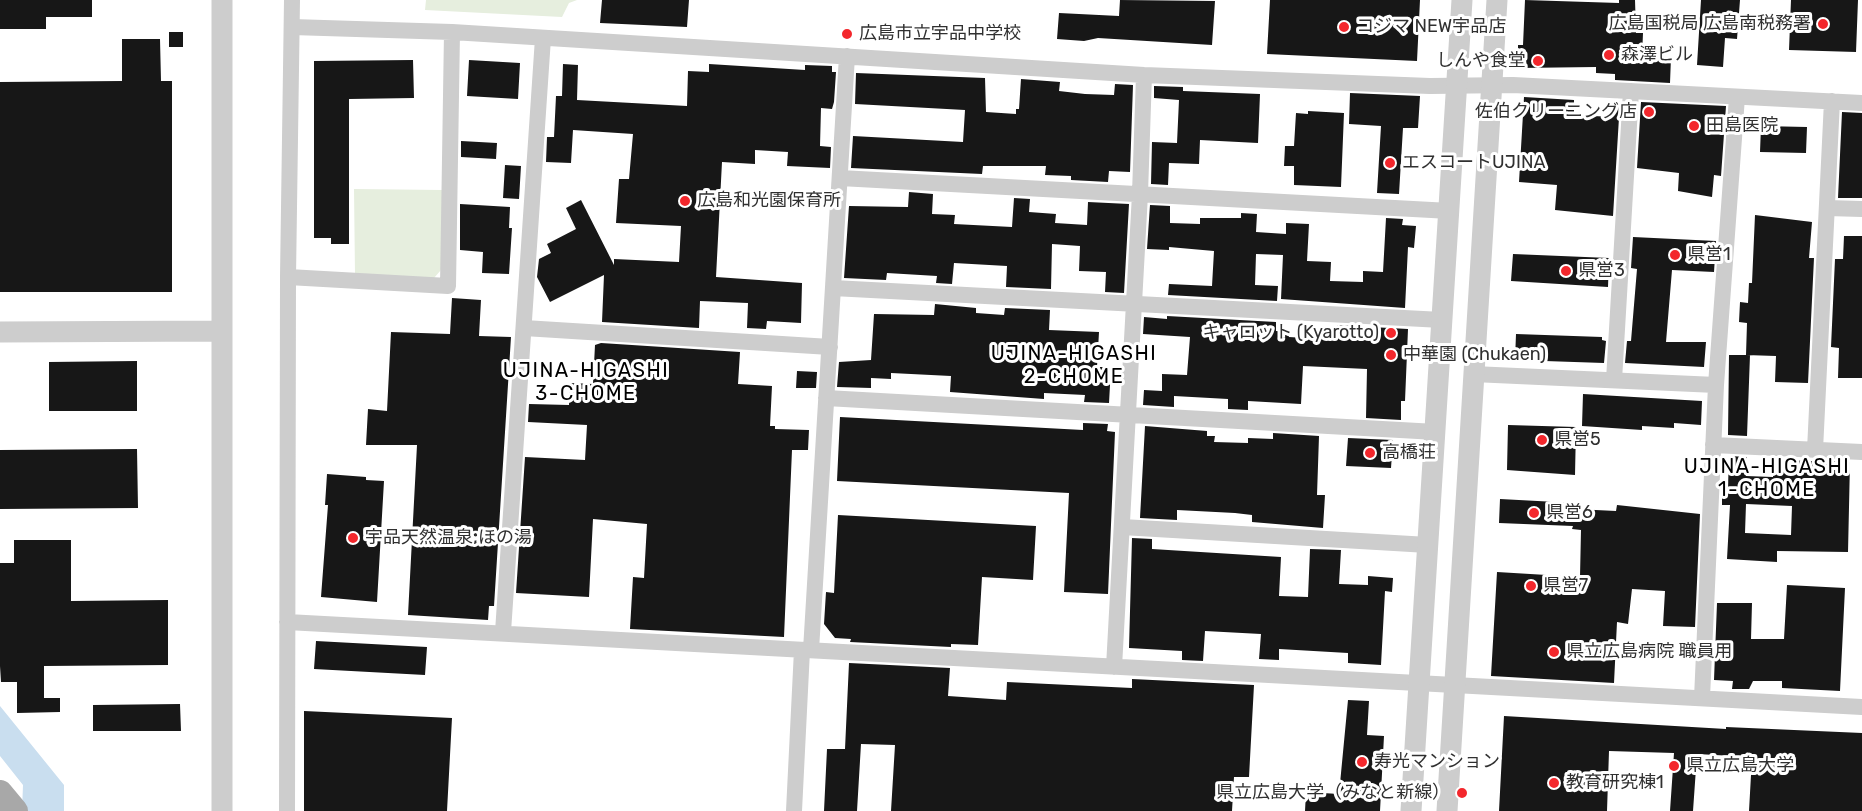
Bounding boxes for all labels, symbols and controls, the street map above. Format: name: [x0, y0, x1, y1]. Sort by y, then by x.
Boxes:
place label: 広島国税局 広島南税務署: [1609, 13, 1811, 35]
place label: コジマ NEW宇品店: [1356, 16, 1506, 38]
marker: 広島国税局 広島南税務署: [1816, 17, 1830, 31]
marker: コジマ NEW宇品店: [1337, 20, 1351, 34]
place label: 広島市立宇品中学校: [859, 23, 1021, 45]
marker: 広島市立宇品中学校: [840, 27, 854, 41]
place label: 森澤ビル: [1621, 44, 1693, 66]
marker: 森澤ビル: [1602, 48, 1616, 62]
place label: しんや食堂: [1436, 50, 1526, 72]
marker: しんや食堂: [1531, 54, 1545, 68]
place label: 佐伯クリーニング店: [1475, 101, 1637, 123]
marker: 佐伯クリーニング店: [1642, 105, 1656, 119]
place label: 田島医院: [1706, 115, 1778, 137]
marker: 田島医院: [1687, 119, 1701, 133]
place label: エスコートUJINA: [1402, 152, 1546, 174]
marker: エスコートUJINA: [1383, 156, 1397, 170]
place label: 広島和光園保育所: [697, 190, 841, 212]
marker: 広島和光園保育所: [678, 194, 692, 208]
place label: 県営1: [1687, 244, 1731, 266]
marker: 県営1: [1668, 248, 1682, 262]
place label: 県営3: [1578, 260, 1625, 282]
marker: 県営3: [1559, 264, 1573, 278]
place label: キャロット (Kyarotto): [1202, 322, 1379, 344]
marker: キャロット (Kyarotto): [1384, 326, 1398, 340]
district label: UJINA-HIGASHI 2-CHOME: [991, 342, 1157, 389]
place label: 中華園 (Chukaen): [1403, 344, 1546, 366]
marker: 中華園 (Chukaen): [1384, 348, 1398, 362]
district label: UJINA-HIGASHI 3-CHOME: [503, 359, 669, 406]
place label: 県営5: [1554, 429, 1601, 451]
marker: 県営5: [1535, 433, 1549, 447]
place label: 高橋荘: [1382, 442, 1436, 464]
marker: 高橋荘: [1363, 446, 1377, 460]
district label: UJINA-HIGASHI 1-CHOME: [1684, 455, 1850, 502]
place label: 県営6: [1546, 502, 1593, 524]
marker: 県営6: [1527, 506, 1541, 520]
place label: 宇品天然温泉;ほの湯: [365, 527, 532, 549]
marker: 宇品天然温泉;ほの湯: [346, 531, 360, 545]
place label: 県営7: [1543, 575, 1588, 597]
marker: 県営7: [1524, 579, 1538, 593]
place label: 県立広島病院 職員用: [1566, 641, 1732, 663]
marker: 県立広島病院 職員用: [1547, 645, 1561, 659]
place label: 寿光マンション: [1374, 751, 1500, 773]
marker: 寿光マンション: [1355, 755, 1369, 769]
place label: 県立広島大学: [1686, 755, 1794, 777]
marker: 県立広島大学: [1667, 759, 1681, 773]
place label: 教育研究棟1: [1566, 772, 1664, 794]
marker: 教育研究棟1: [1547, 776, 1561, 790]
place label: 県立広島大学（みなと新線）: [1216, 782, 1450, 804]
marker: 県立広島大学（みなと新線）: [1455, 786, 1469, 800]

